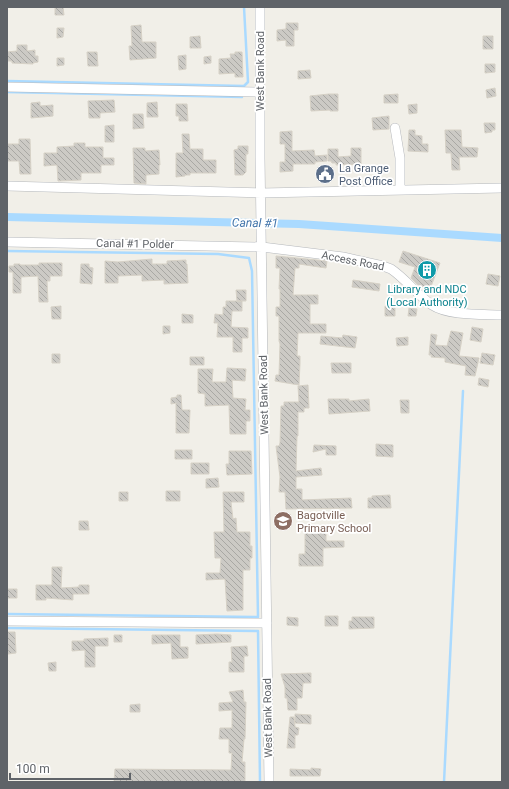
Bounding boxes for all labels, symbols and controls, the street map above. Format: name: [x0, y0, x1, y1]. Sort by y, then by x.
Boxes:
street label: West Bank Road: [254, 31, 267, 111]
place label: La Grange Post Office: [339, 162, 393, 188]
public building icon: La Grange Post Office: [314, 163, 336, 185]
water label: Canal #1: [232, 216, 278, 230]
street label: Canal #1 Polder: [96, 237, 174, 251]
street label: Access Road: [320, 249, 386, 273]
building icon: Library and NDC (Local Authority): [416, 259, 438, 281]
place label: Library and NDC (Local Authority): [386, 283, 468, 309]
street label: West Bank Road: [257, 355, 271, 435]
place label: Bagotville Primary School: [297, 509, 371, 535]
school or university icon: Bagotville Primary School: [272, 510, 294, 532]
street label: West Bank Road: [261, 678, 275, 758]
scale bar: [10, 755, 130, 781]
text: 100 m: [16, 762, 50, 776]

